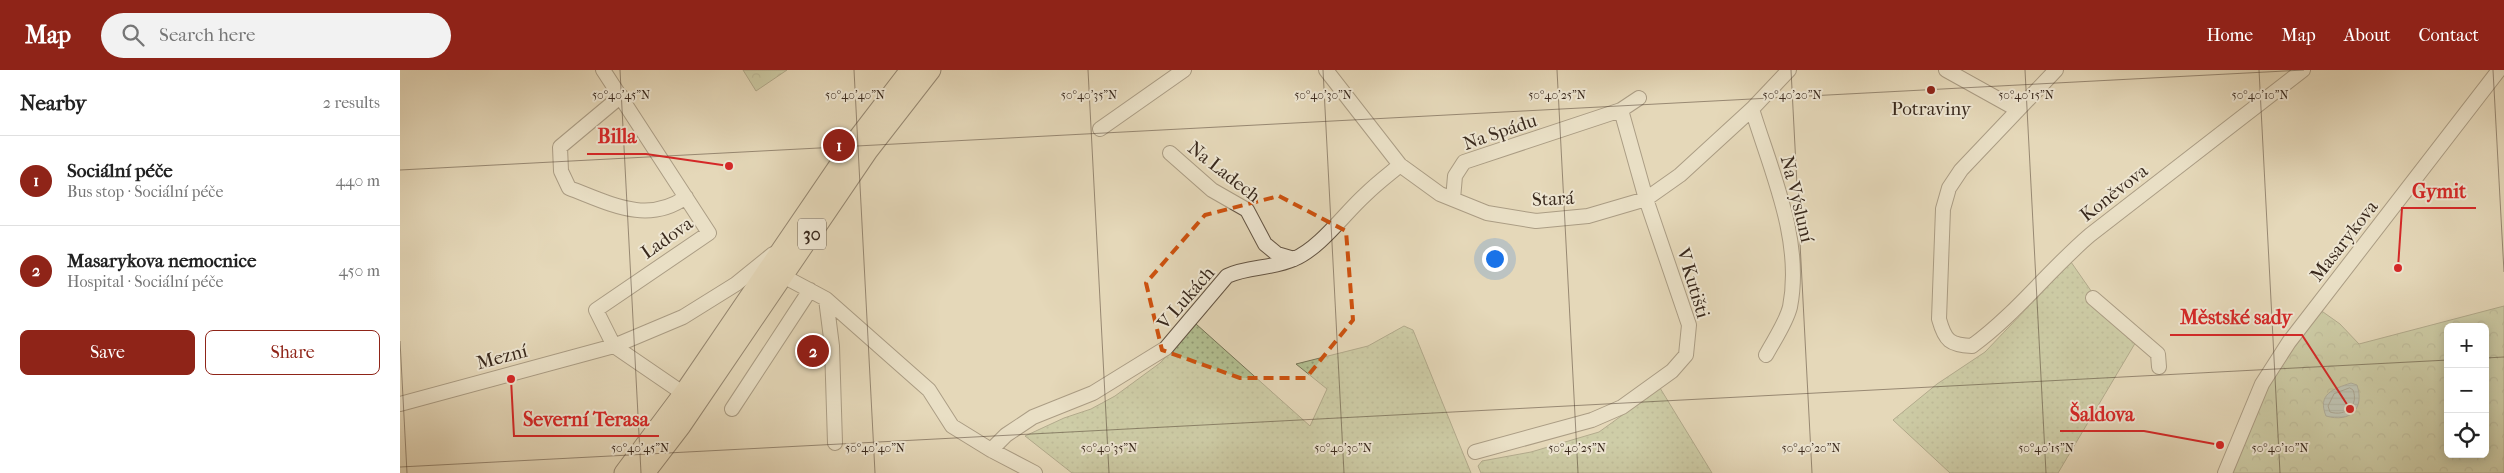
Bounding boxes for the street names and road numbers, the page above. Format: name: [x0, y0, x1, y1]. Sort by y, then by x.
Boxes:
street label: Na Spádu: [1460, 109, 1540, 155]
street label: Na Ladech: [1183, 137, 1265, 207]
street label: Na Výsluní: [1776, 153, 1818, 245]
street label: Koněvova: [2076, 160, 2152, 226]
street label: Stará: [1531, 187, 1575, 211]
street label: Masarykova: [2306, 196, 2383, 286]
street label: Ladova: [637, 212, 697, 264]
road number: 30: [798, 218, 826, 250]
street label: V Kutišti: [1672, 244, 1714, 321]
street label: V Lukách: [1152, 262, 1219, 335]
street label: Mezní: [474, 340, 530, 374]

